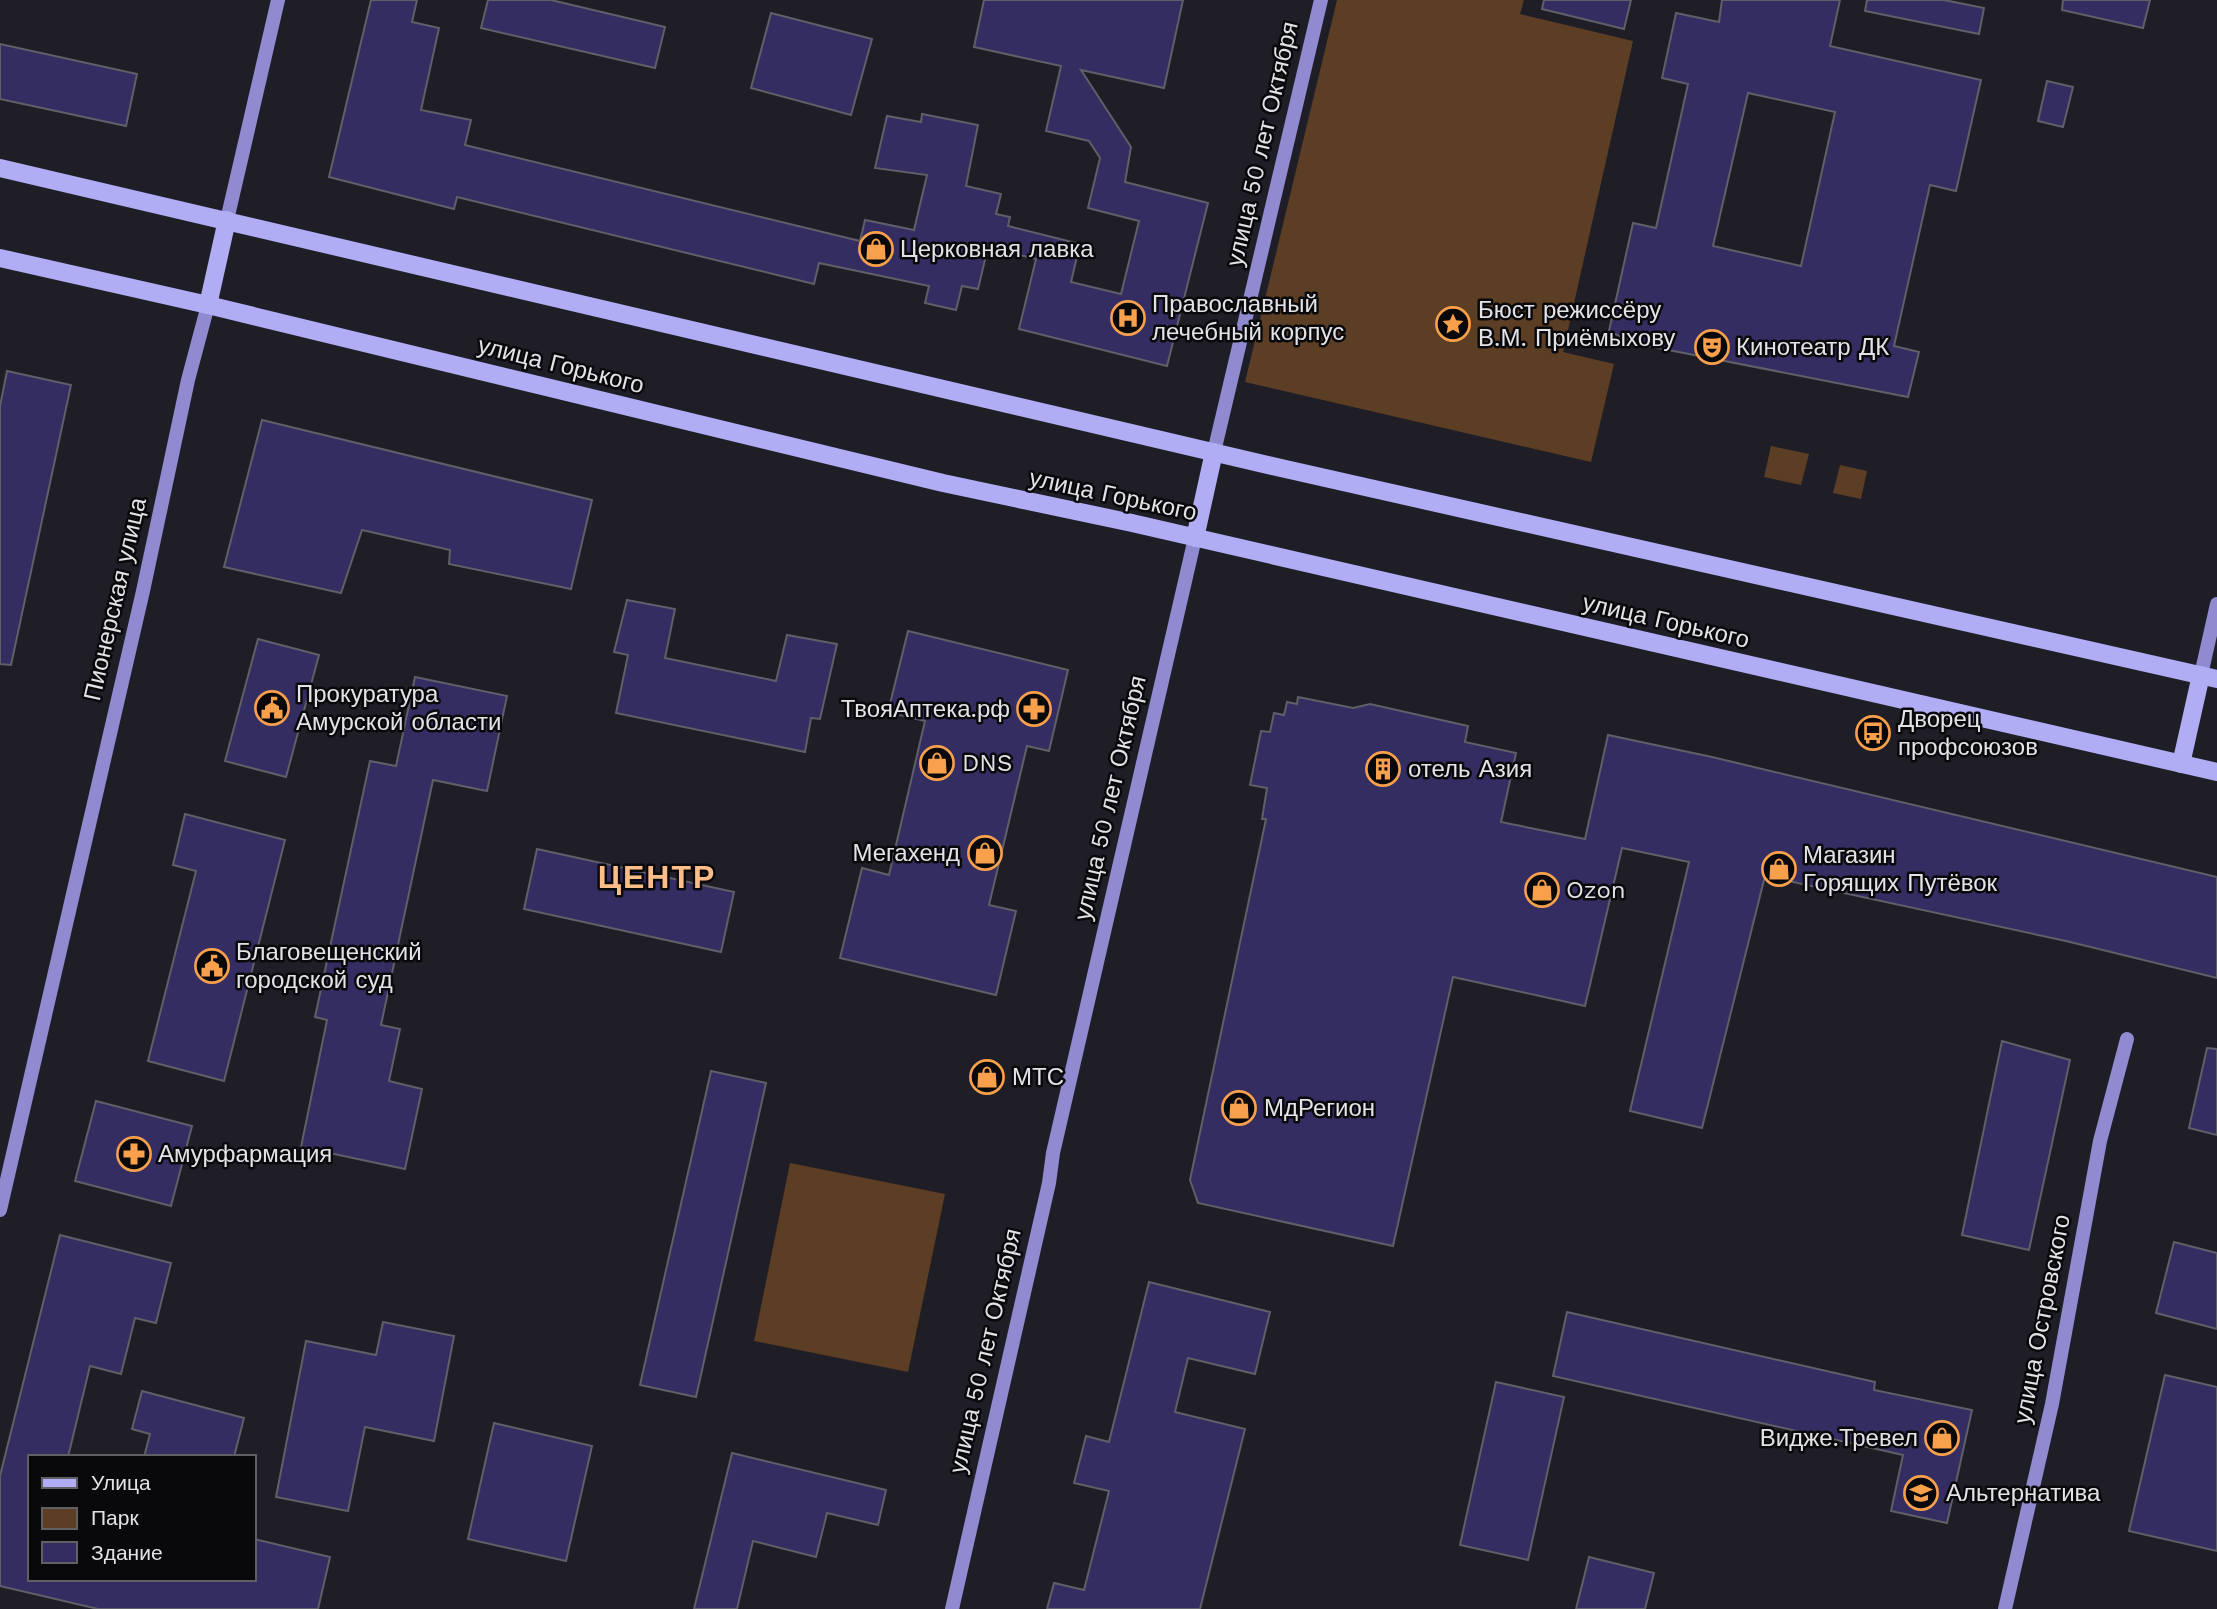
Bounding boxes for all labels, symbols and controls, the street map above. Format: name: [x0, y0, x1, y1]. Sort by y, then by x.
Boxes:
street label: улица 50 лет Октября: [1220, 19, 1304, 269]
shop icon: Церковная лавка: [857, 230, 895, 268]
place label: Церковная лавка: [900, 235, 1094, 263]
place label: Православный лечебный корпус: [1152, 290, 1344, 346]
place label: Бюст режиссёру В.М. Приёмыхову: [1478, 296, 1675, 352]
hospital icon: Православный лечебный корпус: [1109, 299, 1147, 337]
place icon: Бюст режиссёру В.М. Приёмыхову: [1434, 305, 1472, 343]
theatre icon: Кинотеатр ДК: [1693, 328, 1731, 366]
street label: улица Горького: [475, 331, 647, 399]
place label: Кинотеатр ДК: [1736, 333, 1889, 361]
street label: улица Горького: [1027, 464, 1199, 526]
street label: Пионерская улица: [78, 494, 152, 703]
street label: улица Горького: [1580, 588, 1752, 654]
street label: улица 50 лет Октября: [1068, 673, 1152, 923]
place label: Прокуратура Амурской области: [296, 680, 501, 736]
public building icon: Прокуратура Амурской области: [253, 689, 291, 727]
pharmacy icon: ТвояАптека.рф: [1015, 690, 1053, 728]
place label: ТвояАптека.рф: [841, 695, 1010, 723]
place label: Дворец профсоюзов: [1898, 705, 2038, 761]
bus stop icon: Дворец профсоюзов: [1854, 714, 1892, 752]
shop icon: DNS: [918, 744, 956, 782]
place label: DNS: [962, 749, 1012, 777]
building icon: отель Азия: [1364, 750, 1402, 788]
place label: отель Азия: [1408, 755, 1532, 783]
shop icon: Мегахенд: [966, 834, 1004, 872]
place label: Мегахенд: [852, 839, 960, 867]
place label: Магазин Горящих Путёвок: [1803, 841, 1998, 897]
shop icon: Магазин Горящих Путёвок: [1760, 850, 1798, 888]
district label: ЦЕНТР: [598, 858, 716, 896]
shop icon: Ozon: [1523, 871, 1561, 909]
place label: Ozon: [1566, 876, 1626, 904]
place label: Благовещенский городской суд: [236, 938, 422, 994]
public building icon: Благовещенский городской суд: [193, 947, 231, 985]
shop icon: МТС: [968, 1058, 1006, 1096]
place label: МТС: [1012, 1063, 1064, 1091]
shop icon: МдРегион: [1220, 1089, 1258, 1127]
place label: МдРегион: [1264, 1094, 1375, 1122]
pharmacy icon: Амурфармация: [115, 1135, 153, 1173]
place label: Амурфармация: [158, 1140, 332, 1168]
street label: улица Островского: [2008, 1212, 2076, 1426]
street label: улица 50 лет Октября: [943, 1226, 1027, 1476]
shop icon: Видже.Тревел: [1923, 1419, 1961, 1457]
place label: Видже.Тревел: [1760, 1424, 1918, 1452]
legend: [28, 1455, 256, 1581]
text: Улица: [91, 1470, 151, 1495]
school or university icon: Альтернатива: [1902, 1474, 1940, 1512]
place label: Альтернатива: [1946, 1479, 2101, 1507]
text: Парк: [91, 1505, 139, 1530]
text: Здание: [91, 1540, 163, 1565]

